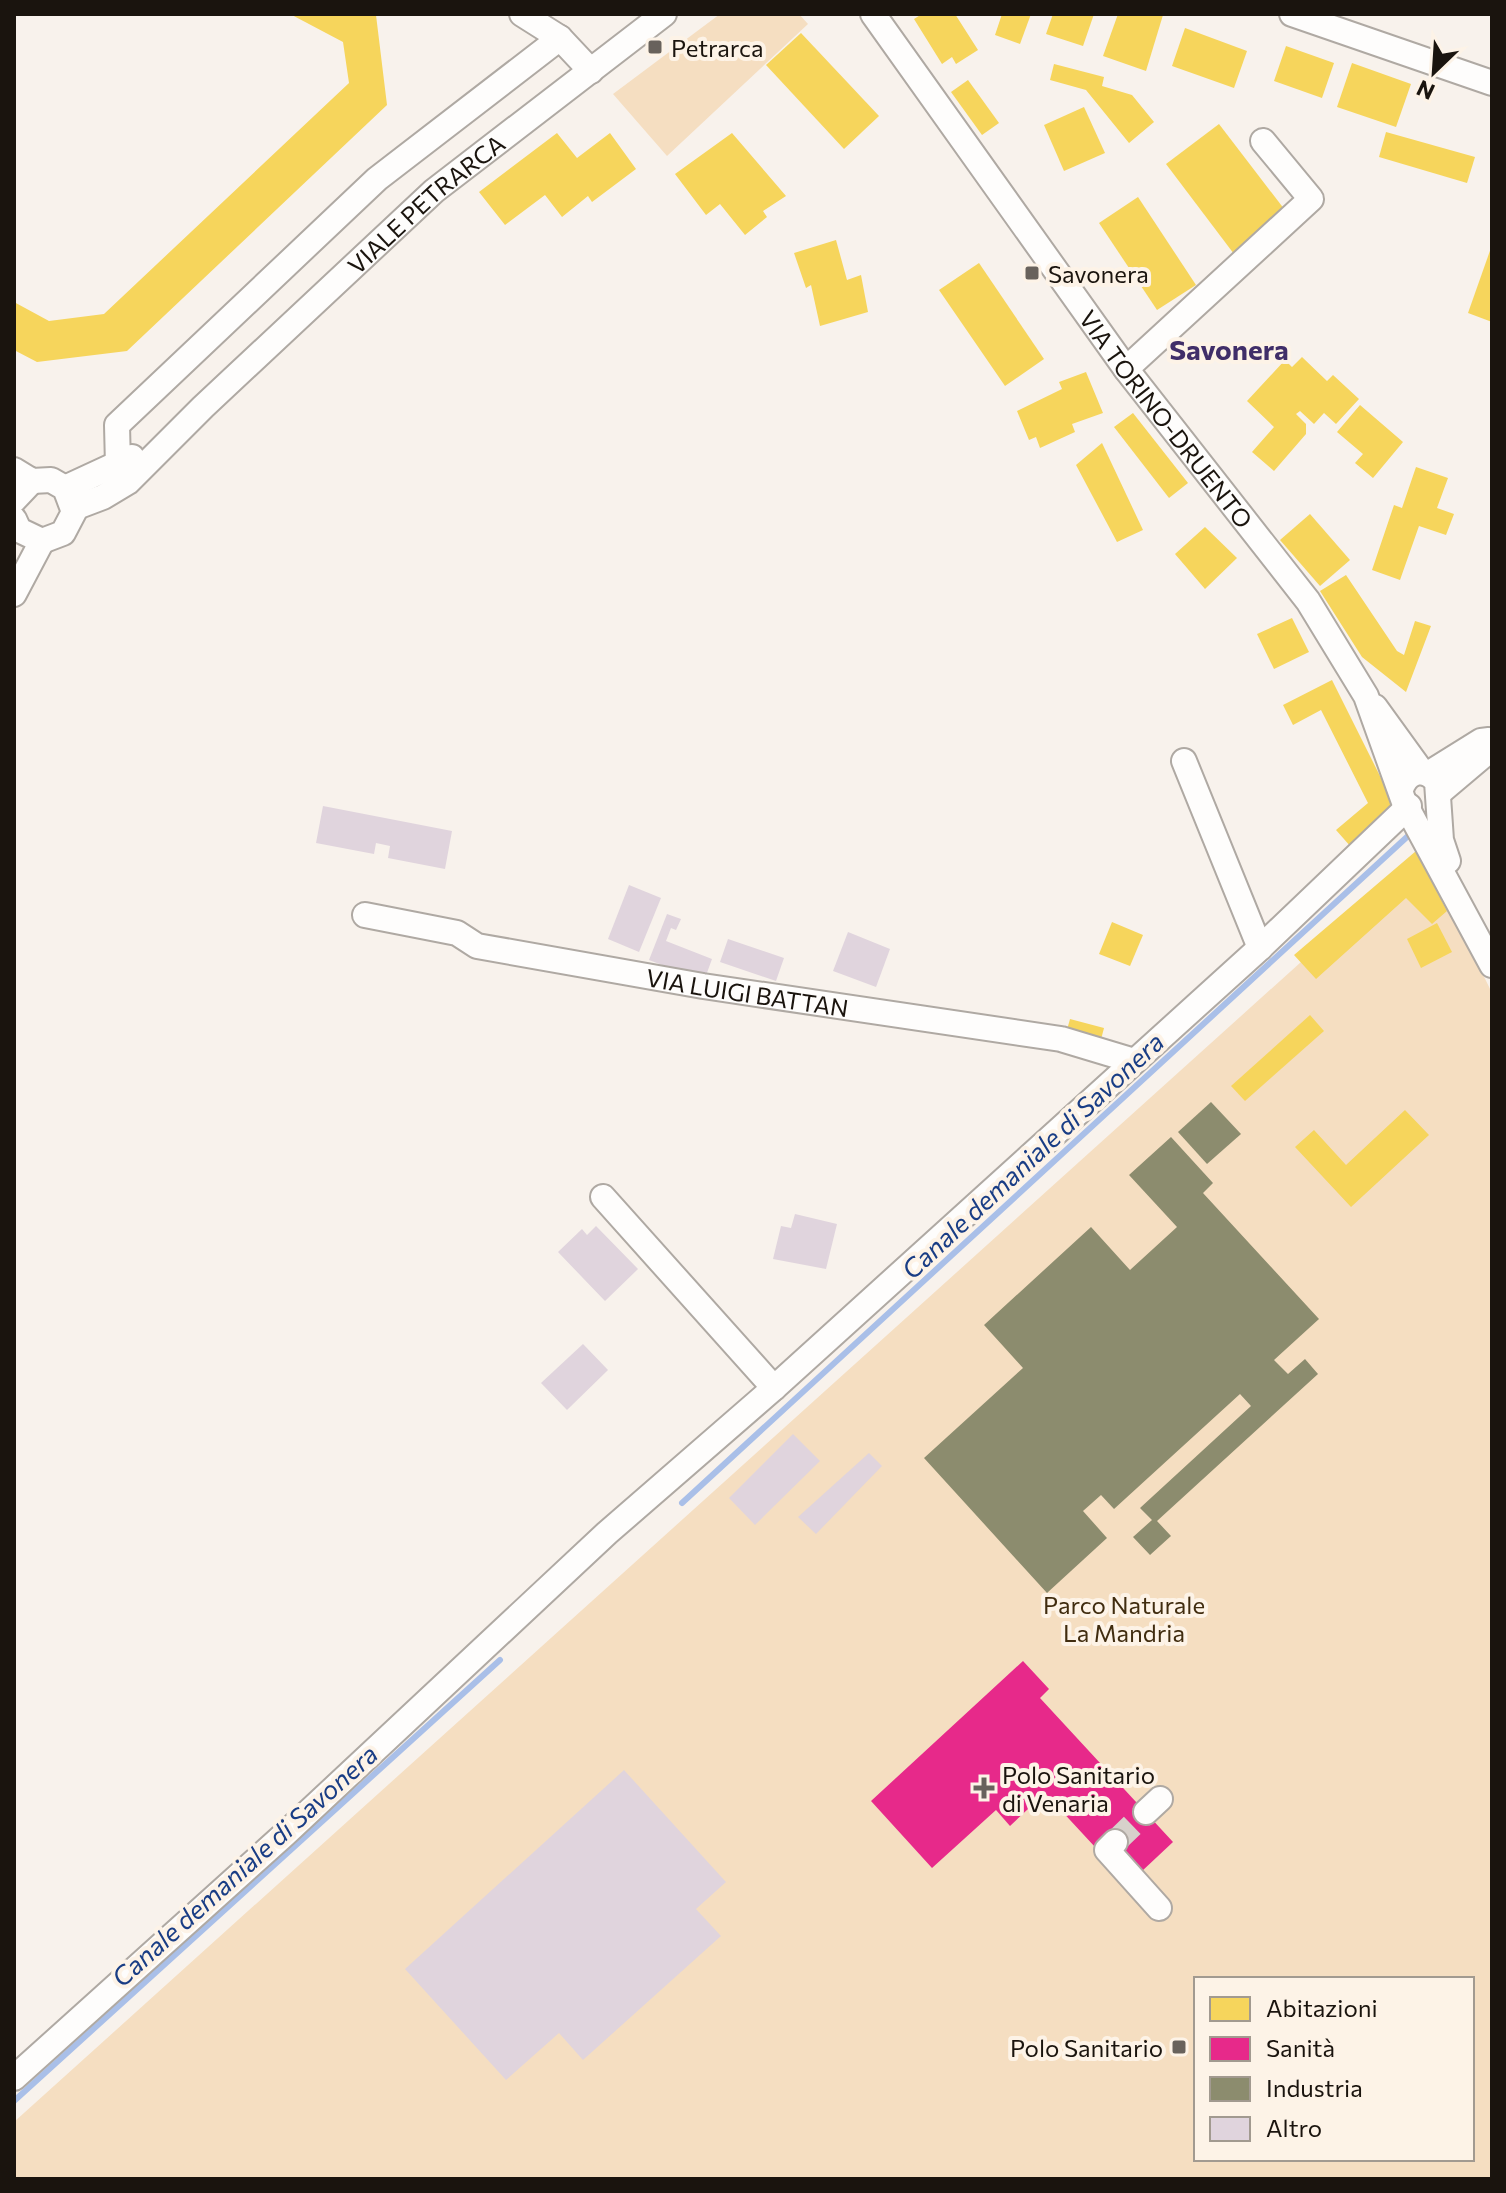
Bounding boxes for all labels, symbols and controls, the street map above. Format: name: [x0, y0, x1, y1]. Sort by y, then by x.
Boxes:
north arrow: [1394, 32, 1474, 112]
place label: Petrarca: [671, 33, 763, 62]
marker: Petrarca: [646, 38, 664, 56]
text: N: [1412, 75, 1439, 106]
street label: VIALE PETRARCA: [341, 128, 510, 279]
place label: Savonera: [1048, 259, 1149, 288]
marker: Savonera: [1023, 264, 1041, 282]
street label: VIA TORINO-DRUENTO: [1074, 304, 1259, 533]
district label: Savonera: [1169, 332, 1289, 366]
street label: VIA LUIGI BATTAN: [644, 962, 851, 1022]
water label: Canale demaniale di Savonera: [895, 1025, 1169, 1285]
park label: Parco Naturale La Mandria: [1043, 1590, 1205, 1647]
water label: Canale demaniale di Savonera: [105, 1738, 383, 1992]
place label: Polo Sanitario di Venaria: [1002, 1760, 1155, 1817]
marker: Polo Sanitario di Venaria: [973, 1777, 995, 1799]
legend: [1194, 1977, 1474, 2161]
text: Abitazioni: [1266, 1993, 1378, 2022]
place label: Polo Sanitario: [1010, 2033, 1163, 2062]
text: Sanità: [1266, 2033, 1335, 2062]
marker: Polo Sanitario: [1170, 2038, 1188, 2056]
text: Industria: [1266, 2073, 1363, 2102]
text: Altro: [1266, 2113, 1322, 2142]

